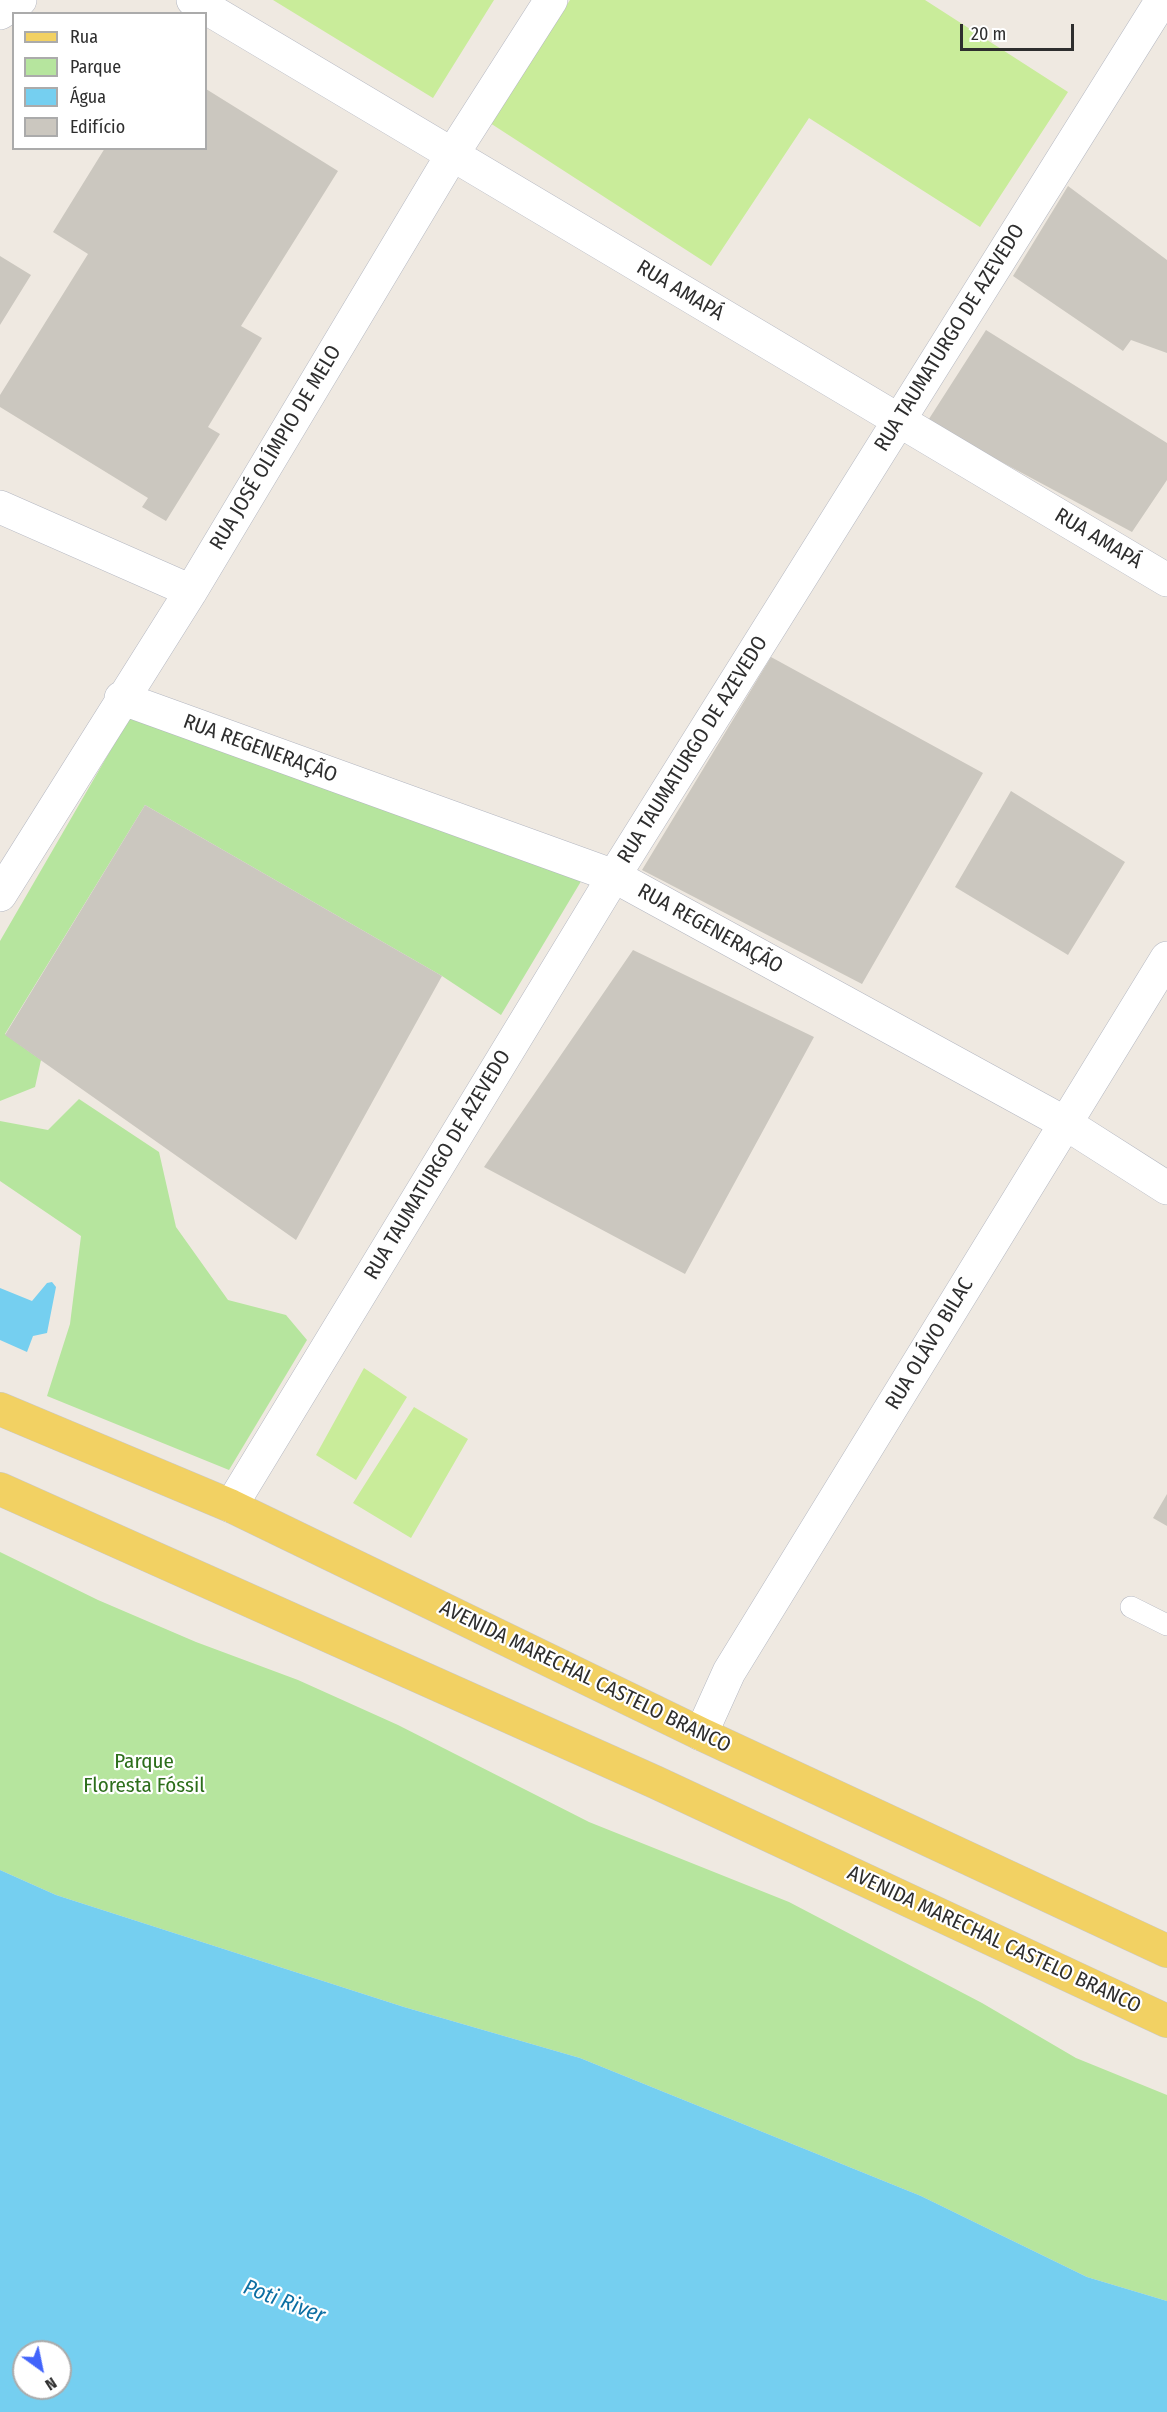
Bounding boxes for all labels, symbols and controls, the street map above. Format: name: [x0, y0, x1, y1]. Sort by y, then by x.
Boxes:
legend: [12, 12, 207, 150]
scale bar: [963, 12, 1077, 50]
text: 20 m: [971, 23, 1006, 45]
text: Rua: [70, 26, 98, 48]
text: Parque: [70, 56, 121, 78]
text: Água: [70, 86, 106, 108]
text: Edifício: [70, 116, 125, 138]
street label: RUA TAUMATURGO DE AZEVEDO: [870, 220, 1030, 456]
street label: RUA AMAPÁ: [632, 255, 728, 327]
street label: RUA JOSÉ OLÍMPIO DE MELO: [205, 341, 347, 555]
street label: RUA AMAPÁ: [1050, 503, 1146, 575]
street label: RUA TAUMATURGO DE AZEVEDO: [613, 632, 773, 868]
street label: RUA REGENERAÇÃO: [180, 709, 340, 789]
street label: RUA REGENERAÇÃO: [633, 879, 787, 979]
street label: RUA TAUMATURGO DE AZEVEDO: [359, 1046, 517, 1284]
street label: RUA OLÁVO BILAC: [881, 1274, 979, 1414]
street label: AVENIDA MARECHAL CASTELO BRANCO: [435, 1595, 735, 1759]
park label: Parque Floresta Fóssil: [83, 1749, 205, 1799]
street label: AVENIDA MARECHAL CASTELO BRANCO: [843, 1861, 1145, 2019]
water label: Poti River: [240, 2274, 328, 2330]
north arrow: [12, 2340, 72, 2400]
text: N: [42, 2373, 60, 2394]

